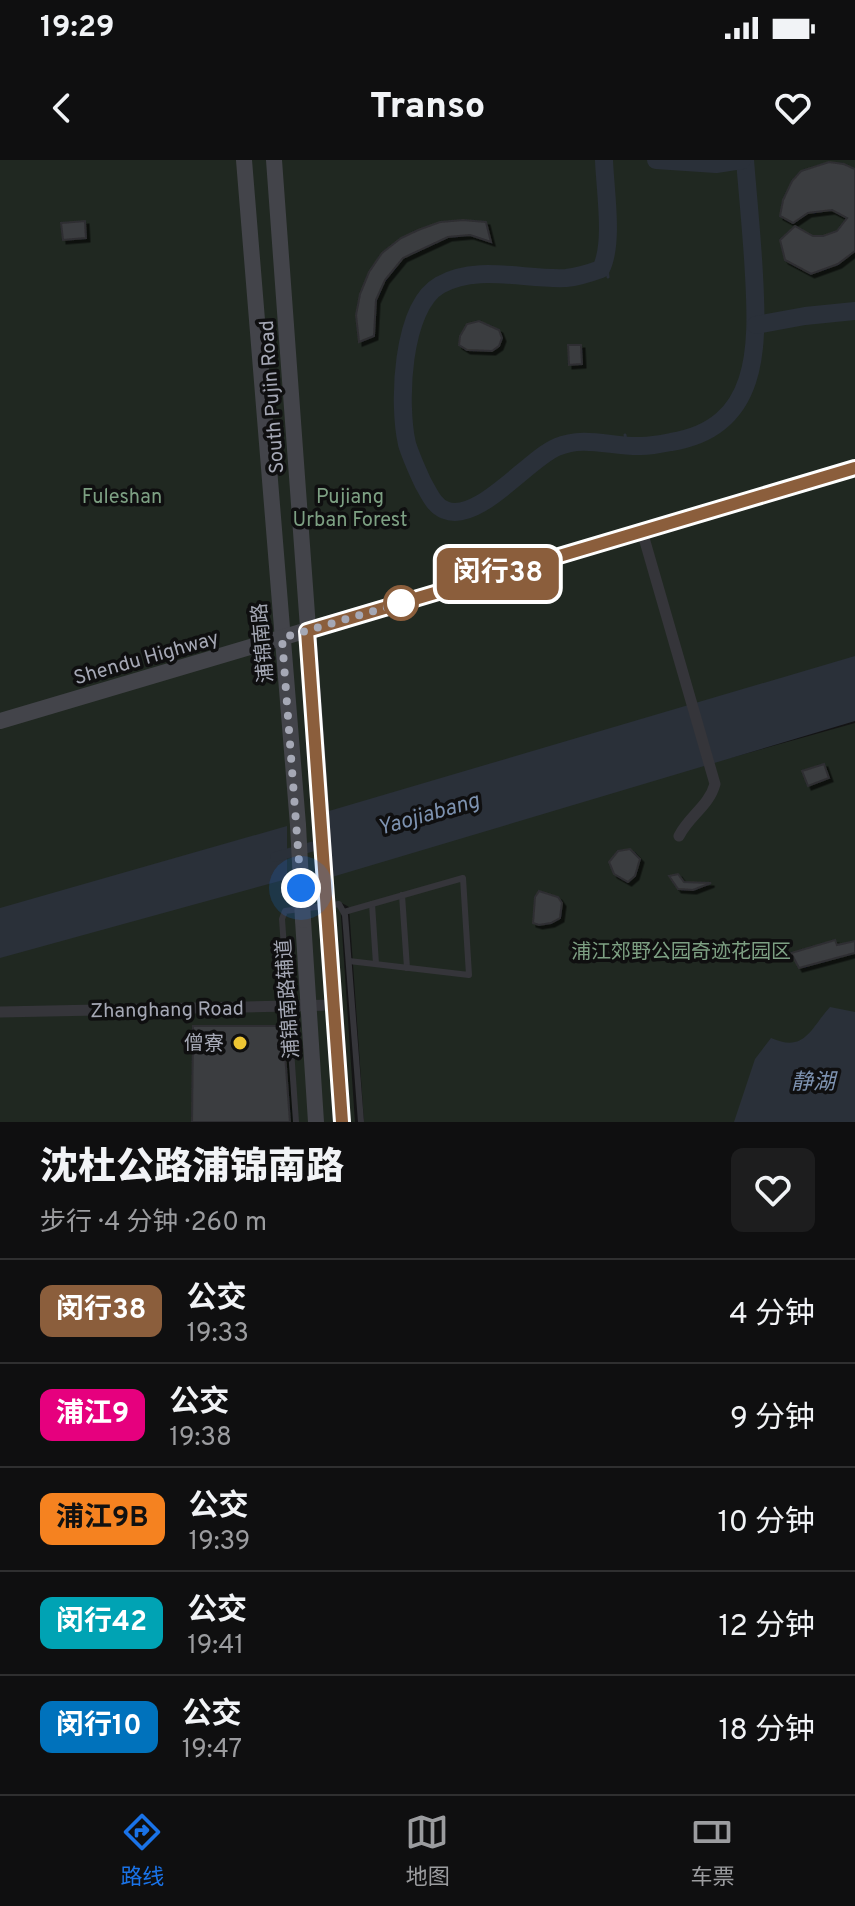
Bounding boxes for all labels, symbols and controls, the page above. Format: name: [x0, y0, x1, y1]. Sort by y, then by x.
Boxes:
text: 19:29: [40, 10, 115, 47]
text: Transo: [370, 85, 485, 131]
icon: back: [40, 86, 84, 130]
icon: heart: [771, 86, 815, 130]
street label: South Pujin Road: [255, 319, 291, 475]
park label: Fuleshan: [82, 485, 162, 511]
park label: Pujiang Urban Forest: [293, 485, 408, 534]
line badge: 闵行38: [442, 548, 554, 600]
text: 闵行38: [453, 556, 543, 592]
unlabelled marker: [384, 586, 418, 620]
street label: 浦锦南路: [248, 602, 280, 684]
street label: Shendu Highway: [71, 626, 222, 692]
water label: Yaojiabang: [375, 788, 484, 843]
your location: [281, 868, 321, 908]
street label: 浦锦南路辅道: [272, 938, 306, 1060]
park label: 浦江郊野公园奇迹花园区: [571, 940, 791, 966]
street label: Zhanghang Road: [90, 997, 244, 1025]
place label: 僧寮: [184, 1032, 224, 1058]
marker: 僧寮: [231, 1034, 249, 1052]
water label: 静湖: [791, 1070, 838, 1097]
text: 沈杜公路浦锦南路: [40, 1145, 344, 1194]
button: heart: [731, 1148, 815, 1232]
text: 步行 · 4 分钟 · 260 m: [40, 1207, 267, 1240]
text: 公交: [186, 1281, 246, 1318]
text: 闵行38: [56, 1293, 146, 1329]
text: 4 分钟: [729, 1297, 815, 1334]
text: 19:33: [186, 1318, 249, 1351]
text: 公交: [169, 1385, 229, 1422]
text: 浦江9: [56, 1397, 129, 1433]
text: 9 分钟: [730, 1401, 815, 1438]
text: 19:38: [169, 1422, 232, 1455]
text: 公交: [189, 1489, 249, 1526]
text: 浦江9B: [56, 1501, 149, 1537]
text: 10 分钟: [717, 1505, 815, 1542]
text: 19:39: [189, 1526, 250, 1559]
text: 公交: [187, 1593, 247, 1630]
text: 闵行42: [56, 1605, 147, 1641]
text: 12 分钟: [718, 1609, 815, 1646]
text: 19:41: [187, 1630, 244, 1663]
text: 公交: [182, 1697, 242, 1734]
text: 闵行10: [56, 1709, 142, 1745]
text: 18 分钟: [718, 1713, 815, 1750]
text: 19:47: [182, 1734, 242, 1767]
tab: 路线: [120, 1810, 165, 1892]
tab: 地图: [405, 1810, 450, 1892]
tab: 车票: [690, 1810, 735, 1892]

